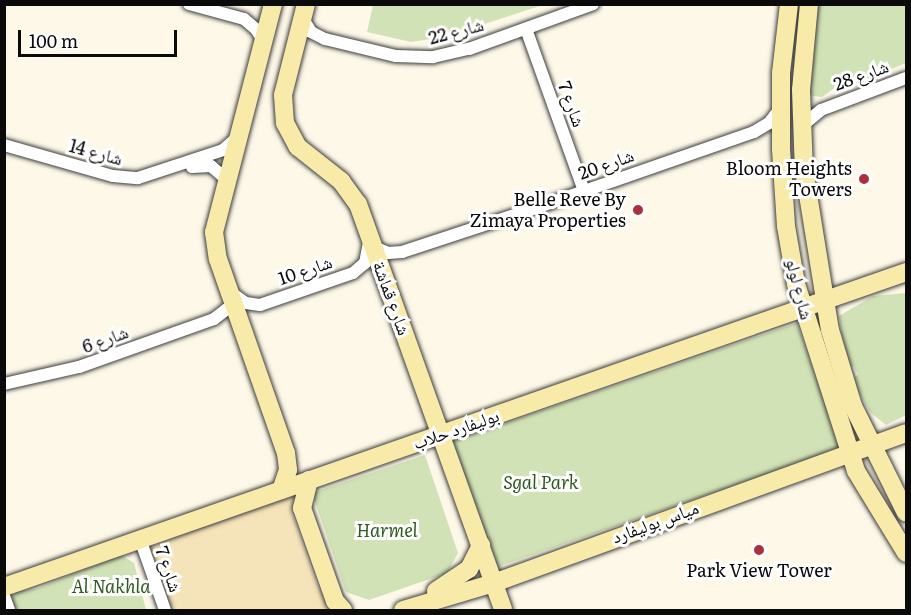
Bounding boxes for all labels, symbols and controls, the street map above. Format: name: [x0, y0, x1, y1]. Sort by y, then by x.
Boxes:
street label: شارع 22: [426, 13, 486, 49]
scale bar: [21, 18, 180, 56]
text: 100 m: [29, 27, 78, 54]
street label: شارع 28: [831, 55, 891, 95]
street label: شارع 7: [554, 78, 590, 130]
street label: شارع 14: [67, 135, 125, 169]
street label: شارع 20: [575, 144, 637, 184]
place label: Bloom Heights Towers: [726, 158, 852, 201]
marker: Bloom Heights Towers: [857, 172, 871, 186]
place label: Belle Reve By Zimaya Properties: [470, 189, 626, 232]
marker: Belle Reve By Zimaya Properties: [631, 203, 645, 217]
street label: شارع 10: [275, 251, 335, 289]
street label: شارع لولو: [782, 256, 818, 322]
street label: شارع قماشة: [369, 258, 415, 338]
street label: شارع 6: [79, 321, 131, 357]
street label: بوليفارد حلاب: [410, 404, 502, 454]
park label: Sgal Park: [503, 471, 579, 493]
street label: مياس بوليفارد: [609, 496, 701, 548]
park label: Harmel: [356, 519, 418, 541]
street label: شارع 7: [151, 543, 187, 595]
marker: Park View Tower: [752, 543, 766, 557]
place label: Park View Tower: [686, 559, 832, 581]
park label: Al Nakhla: [72, 575, 150, 597]

